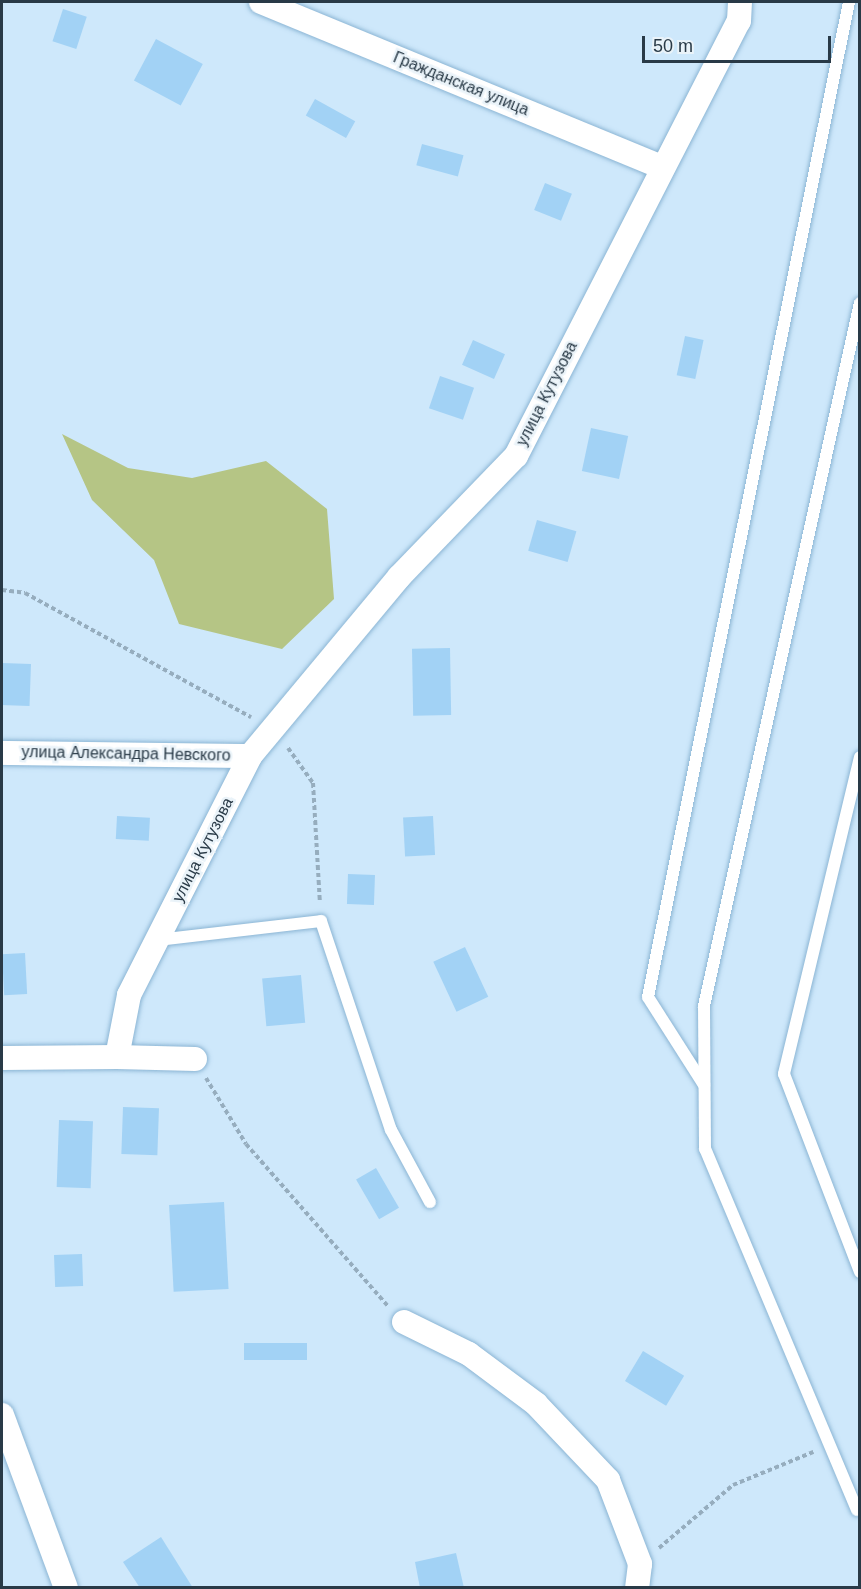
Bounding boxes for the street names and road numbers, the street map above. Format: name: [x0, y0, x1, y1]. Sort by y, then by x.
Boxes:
street label: Гражданская улица: [390, 48, 532, 120]
street label: улица Кутузова: [512, 339, 582, 449]
street label: улица Александра Невского: [21, 743, 231, 765]
street label: улица Кутузова: [168, 795, 238, 905]

